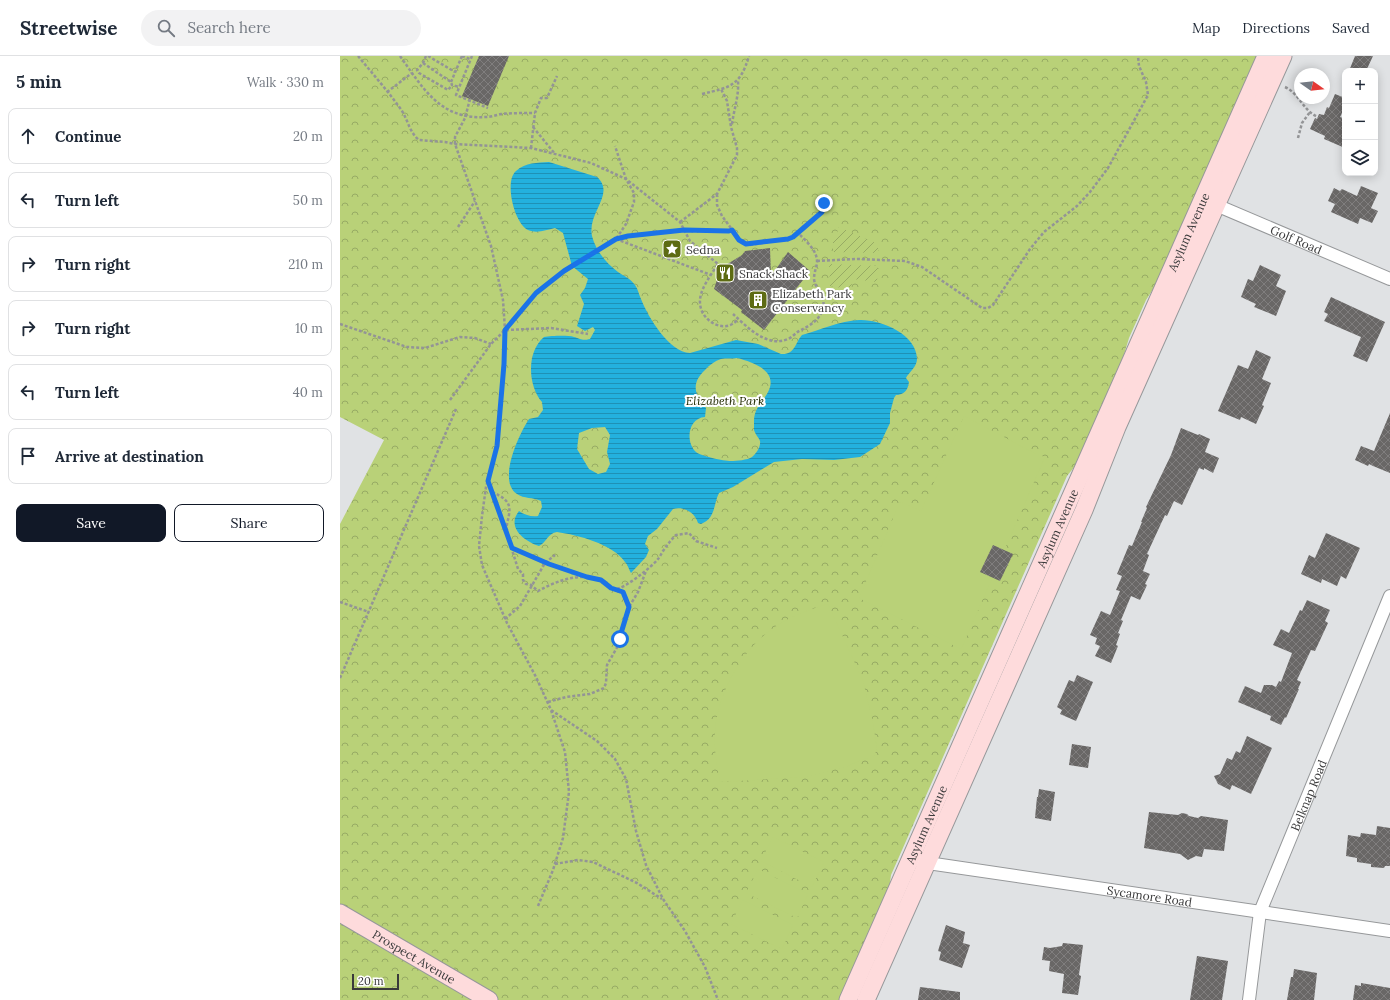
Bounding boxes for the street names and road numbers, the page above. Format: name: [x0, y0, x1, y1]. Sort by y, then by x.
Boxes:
street label: Asylum Avenue: [1164, 190, 1212, 275]
street label: Golf Road: [1268, 222, 1324, 257]
street label: Asylum Avenue: [1033, 486, 1081, 571]
street label: Belknap Road: [1287, 757, 1329, 833]
street label: Asylum Avenue: [901, 782, 950, 867]
street label: Sycamore Road: [1106, 882, 1193, 909]
street label: Prospect Avenue: [370, 926, 459, 987]

